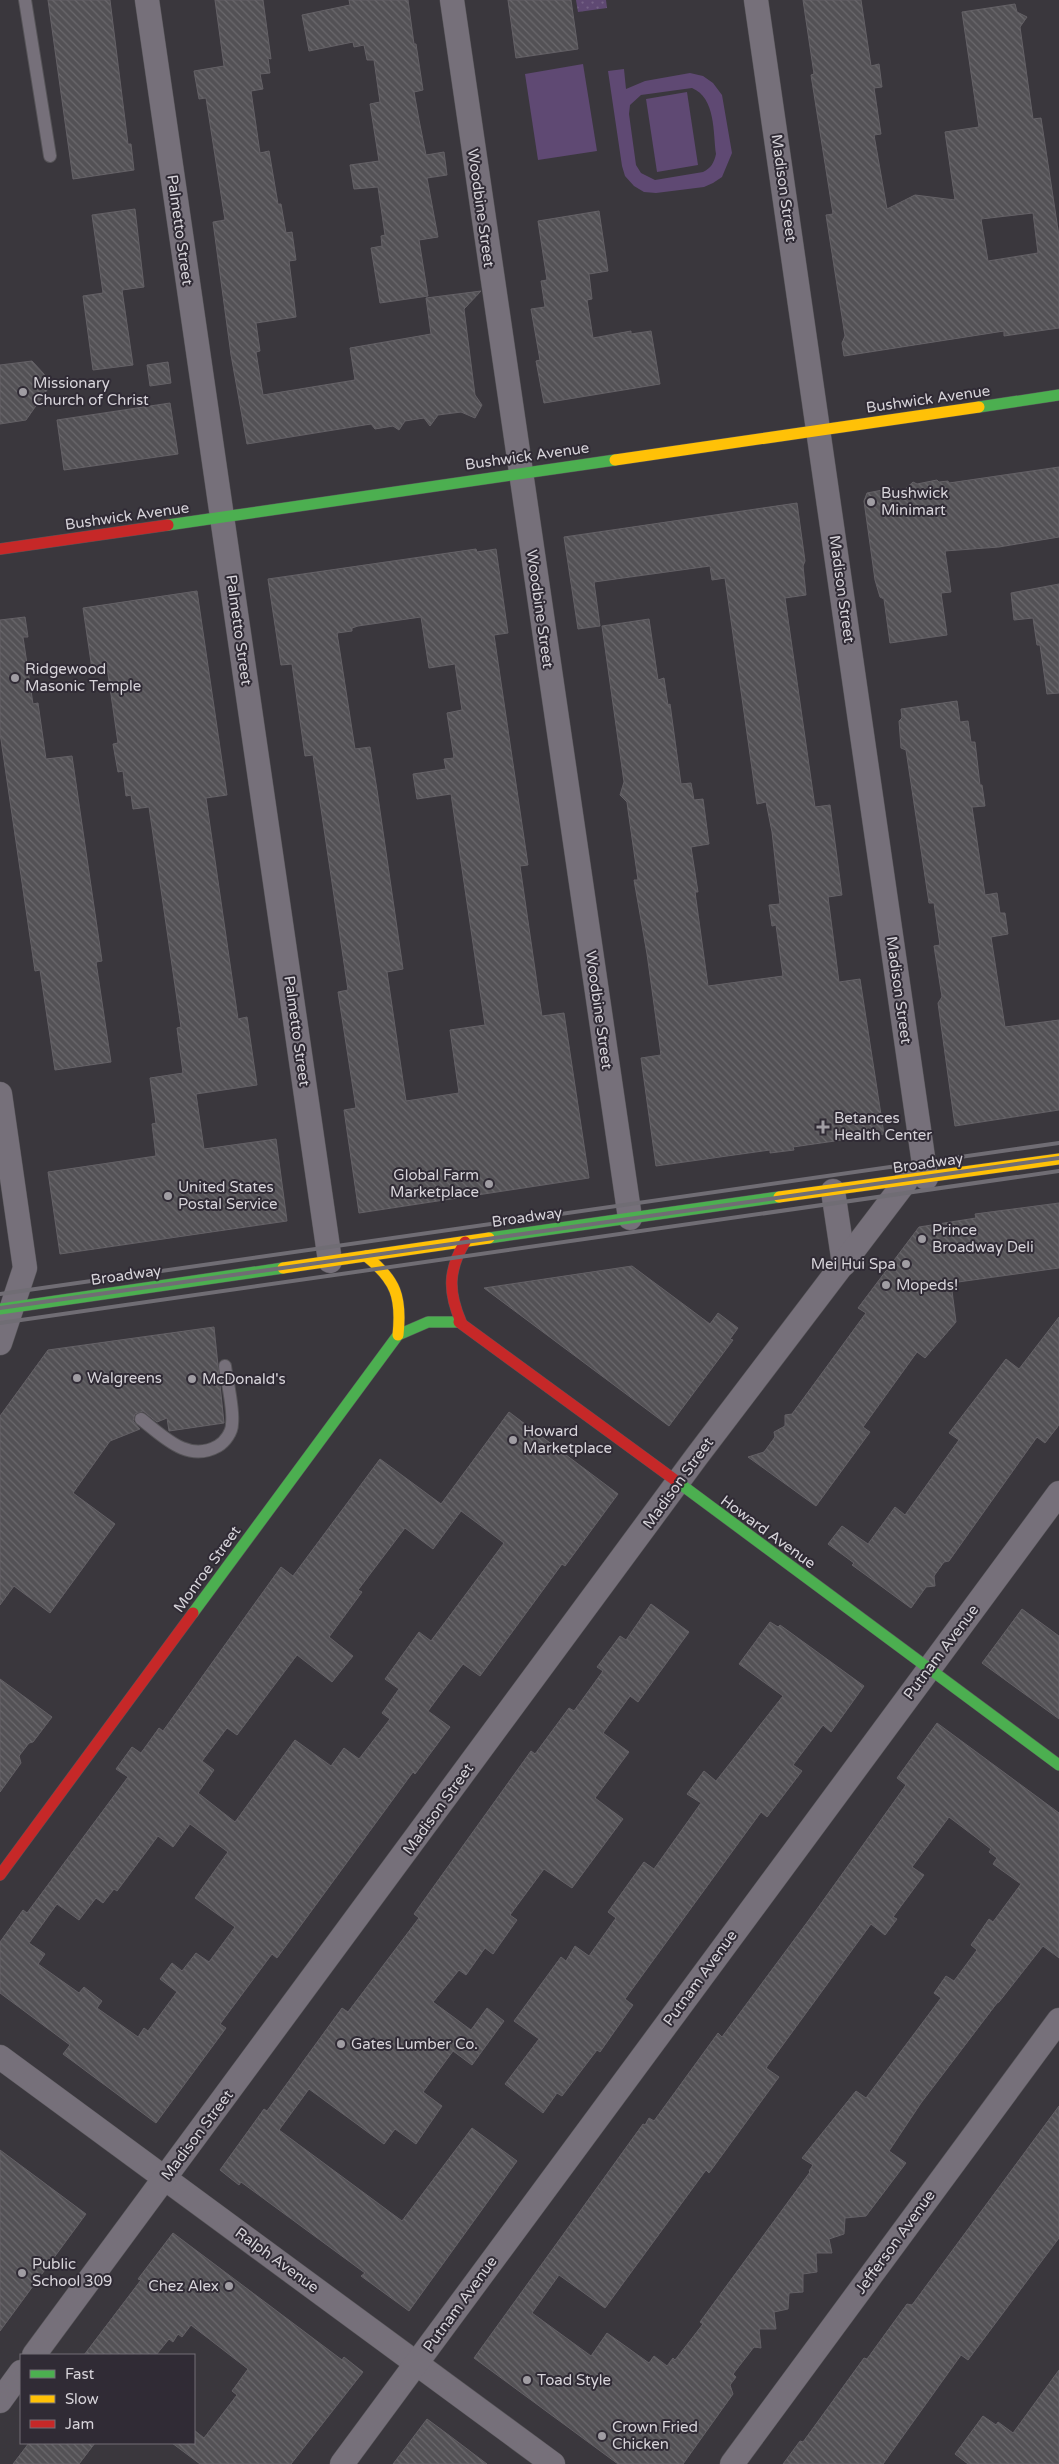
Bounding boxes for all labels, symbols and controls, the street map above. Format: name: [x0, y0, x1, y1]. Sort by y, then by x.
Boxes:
street label: Madison Street: [768, 133, 800, 243]
street label: Woodbine Street: [464, 147, 498, 269]
street label: Palmetto Street: [163, 174, 197, 287]
place label: Missionary Church of Christ: [33, 374, 149, 409]
street label: Bushwick Avenue: [865, 381, 991, 417]
marker: Missionary Church of Christ: [17, 386, 29, 398]
street label: Bushwick Avenue: [464, 438, 590, 474]
place label: Bushwick Minimart: [881, 484, 948, 519]
marker: Bushwick Minimart: [865, 496, 877, 508]
street label: Bushwick Avenue: [64, 498, 190, 534]
street label: Madison Street: [826, 534, 858, 644]
street label: Woodbine Street: [523, 548, 557, 670]
street label: Palmetto Street: [222, 574, 256, 687]
place label: Ridgewood Masonic Temple: [25, 660, 141, 695]
marker: Ridgewood Masonic Temple: [9, 672, 21, 684]
street label: Madison Street: [883, 935, 915, 1045]
street label: Woodbine Street: [582, 949, 616, 1071]
street label: Palmetto Street: [280, 975, 314, 1088]
place label: Betances Health Center: [834, 1109, 932, 1144]
marker: Betances Health Center: [816, 1120, 830, 1134]
street label: Broadway: [892, 1149, 964, 1177]
place label: Global Farm Marketplace: [390, 1166, 479, 1201]
place label: United States Postal Service: [178, 1178, 278, 1213]
marker: Global Farm Marketplace: [483, 1178, 495, 1190]
marker: United States Postal Service: [162, 1190, 174, 1202]
street label: Broadway: [491, 1203, 563, 1231]
place label: Prince Broadway Deli: [932, 1221, 1034, 1256]
marker: Prince Broadway Deli: [916, 1233, 928, 1245]
place label: Mei Hui Spa: [811, 1255, 896, 1273]
marker: Mei Hui Spa: [900, 1258, 912, 1270]
street label: Broadway: [90, 1261, 162, 1289]
place label: Mopeds!: [896, 1276, 958, 1294]
marker: Mopeds!: [880, 1279, 892, 1291]
place label: Walgreens: [87, 1369, 162, 1387]
place label: McDonald's: [202, 1370, 286, 1388]
marker: Walgreens: [71, 1372, 83, 1384]
marker: McDonald's: [186, 1373, 198, 1385]
place label: Howard Marketplace: [523, 1422, 612, 1457]
marker: Howard Marketplace: [507, 1434, 519, 1446]
street label: Madison Street: [639, 1434, 717, 1532]
street label: Howard Avenue: [717, 1492, 819, 1572]
street label: Monroe Street: [170, 1522, 245, 1616]
street label: Putnam Avenue: [900, 1601, 982, 1703]
street label: Madison Street: [399, 1760, 477, 1858]
street label: Putnam Avenue: [659, 1927, 741, 2029]
place label: Gates Lumber Co.: [351, 2035, 478, 2053]
marker: Gates Lumber Co.: [335, 2038, 347, 2050]
street label: Madison Street: [157, 2086, 237, 2184]
street label: Jefferson Avenue: [851, 2187, 939, 2297]
street label: Ralph Avenue: [232, 2224, 322, 2296]
street label: Putnam Avenue: [419, 2253, 501, 2355]
place label: Public School 309: [32, 2255, 113, 2290]
marker: Public School 309: [16, 2267, 28, 2279]
place label: Chez Alex: [148, 2277, 219, 2295]
marker: Chez Alex: [223, 2280, 235, 2292]
legend: [20, 2354, 195, 2444]
text: Fast: [65, 2365, 95, 2383]
place label: Toad Style: [537, 2371, 611, 2389]
marker: Toad Style: [521, 2374, 533, 2386]
text: Slow: [65, 2390, 99, 2408]
text: Jam: [65, 2415, 94, 2433]
place label: Crown Fried Chicken: [612, 2418, 698, 2453]
marker: Crown Fried Chicken: [596, 2430, 608, 2442]

